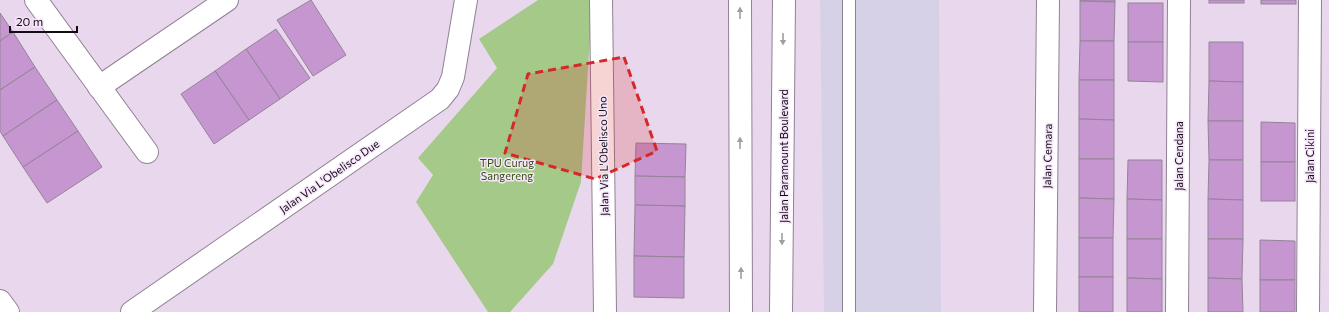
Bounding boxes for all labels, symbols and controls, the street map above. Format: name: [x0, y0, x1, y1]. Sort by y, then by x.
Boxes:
one-way arrow: [737, 6, 743, 19]
scale bar: [10, 8, 77, 34]
text: 20 m: [16, 14, 43, 28]
one-way arrow: [780, 33, 787, 45]
street label: Jalan Paramount Boulevard: [777, 89, 791, 223]
street label: Jalan Via L'Obelisco Uno: [595, 96, 612, 216]
street label: Jalan Cendana: [1172, 121, 1186, 191]
street label: Jalan Cemara: [1040, 124, 1055, 188]
street label: Jalan Cikini: [1303, 129, 1317, 183]
one-way arrow: [737, 136, 743, 149]
street label: Jalan Via L'Obelisco Due: [277, 137, 382, 216]
park label: TPU Curug Sangereng: [480, 156, 534, 182]
one-way arrow: [779, 233, 785, 246]
one-way arrow: [738, 266, 744, 279]

